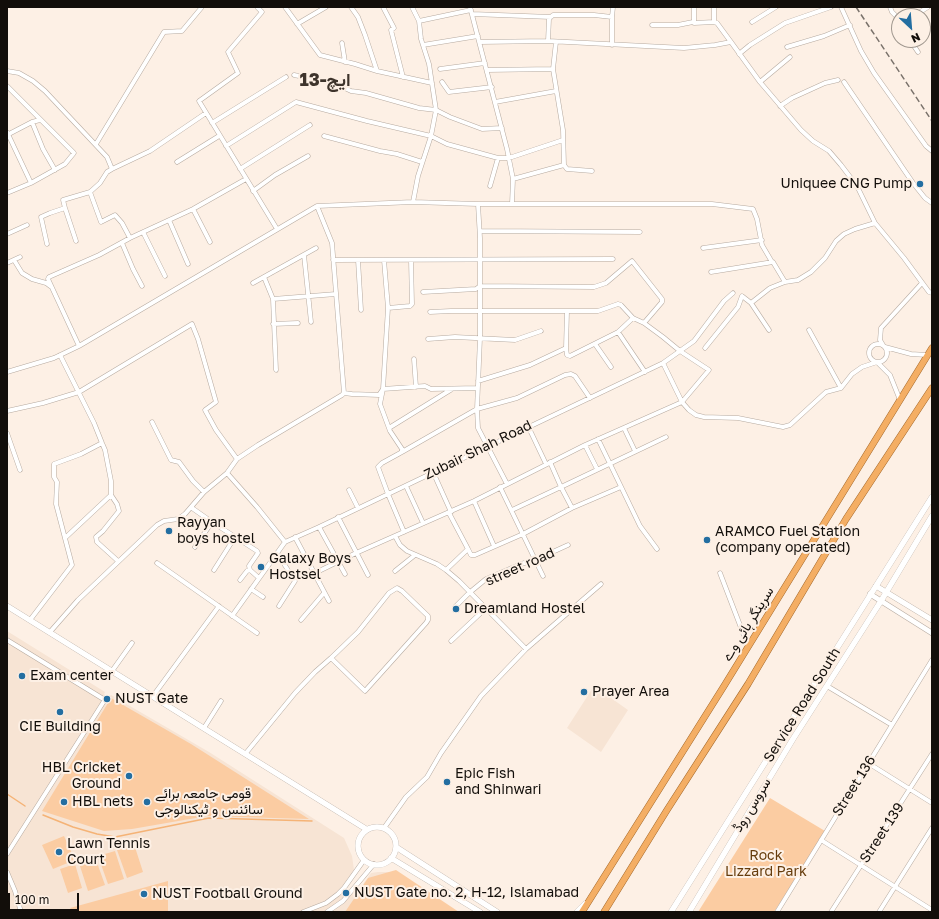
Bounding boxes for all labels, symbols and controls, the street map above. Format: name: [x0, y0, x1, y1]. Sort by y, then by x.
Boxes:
north arrow: [891, 8, 931, 48]
text: N: [909, 31, 923, 46]
district label: ایچ-13: [299, 69, 351, 91]
place label: Uniquee CNG Pump: [780, 176, 912, 192]
marker: Uniquee CNG Pump: [915, 179, 925, 189]
street label: Zubair Shah Road: [421, 417, 535, 483]
place label: Rayyan boys hostel: [177, 515, 255, 548]
place label: ARAMCO Fuel Station (company operated): [715, 524, 860, 556]
marker: Rayyan boys hostel: [164, 526, 174, 536]
marker: ARAMCO Fuel Station (company operated): [702, 535, 712, 545]
street label: street road: [483, 544, 557, 590]
place label: Galaxy Boys Hostsel: [269, 551, 351, 584]
marker: Galaxy Boys Hostsel: [256, 562, 266, 572]
street label: سرینگر ہائی وے: [718, 584, 778, 664]
place label: Dreamland Hostel: [464, 601, 585, 617]
marker: Dreamland Hostel: [451, 604, 461, 614]
street label: Service Road South: [760, 645, 844, 765]
place label: Exam center: [30, 668, 113, 684]
marker: Exam center: [17, 671, 27, 681]
place label: Prayer Area: [592, 684, 669, 700]
marker: Prayer Area: [579, 687, 589, 697]
place label: NUST Gate: [115, 691, 188, 707]
marker: NUST Gate: [102, 694, 112, 704]
marker: CIE Building: [55, 707, 65, 717]
place label: CIE Building: [19, 719, 101, 735]
street label: Street 136: [829, 753, 879, 819]
place label: HBL Cricket Ground: [42, 760, 121, 792]
place label: Epic Fish and Shinwari: [455, 766, 542, 798]
marker: HBL Cricket Ground: [124, 771, 134, 781]
street label: سروس روڈ: [729, 775, 775, 835]
marker: Epic Fish and Shinwari: [442, 777, 452, 787]
place label: قومی جامعہ برائے سائنس و ٹیکنالوجی: [155, 786, 263, 818]
place label: HBL nets: [72, 794, 133, 810]
marker: HBL nets: [59, 797, 69, 807]
marker: قومی جامعہ برائے سائنس و ٹیکنالوجی: [142, 797, 152, 807]
street label: Street 139: [856, 800, 908, 866]
place label: Lawn Tennis Court: [67, 836, 150, 868]
marker: Lawn Tennis Court: [54, 847, 64, 857]
park label: Rock Lizzard Park: [725, 848, 807, 880]
scale bar: [10, 885, 81, 911]
place label: NUST Gate no. 2, H-12, Islamabad: [354, 885, 579, 901]
place label: NUST Football Ground: [152, 886, 303, 902]
marker: NUST Gate no. 2, H-12, Islamabad: [341, 888, 351, 898]
marker: NUST Football Ground: [139, 889, 149, 899]
text: 100 m: [15, 892, 49, 907]

